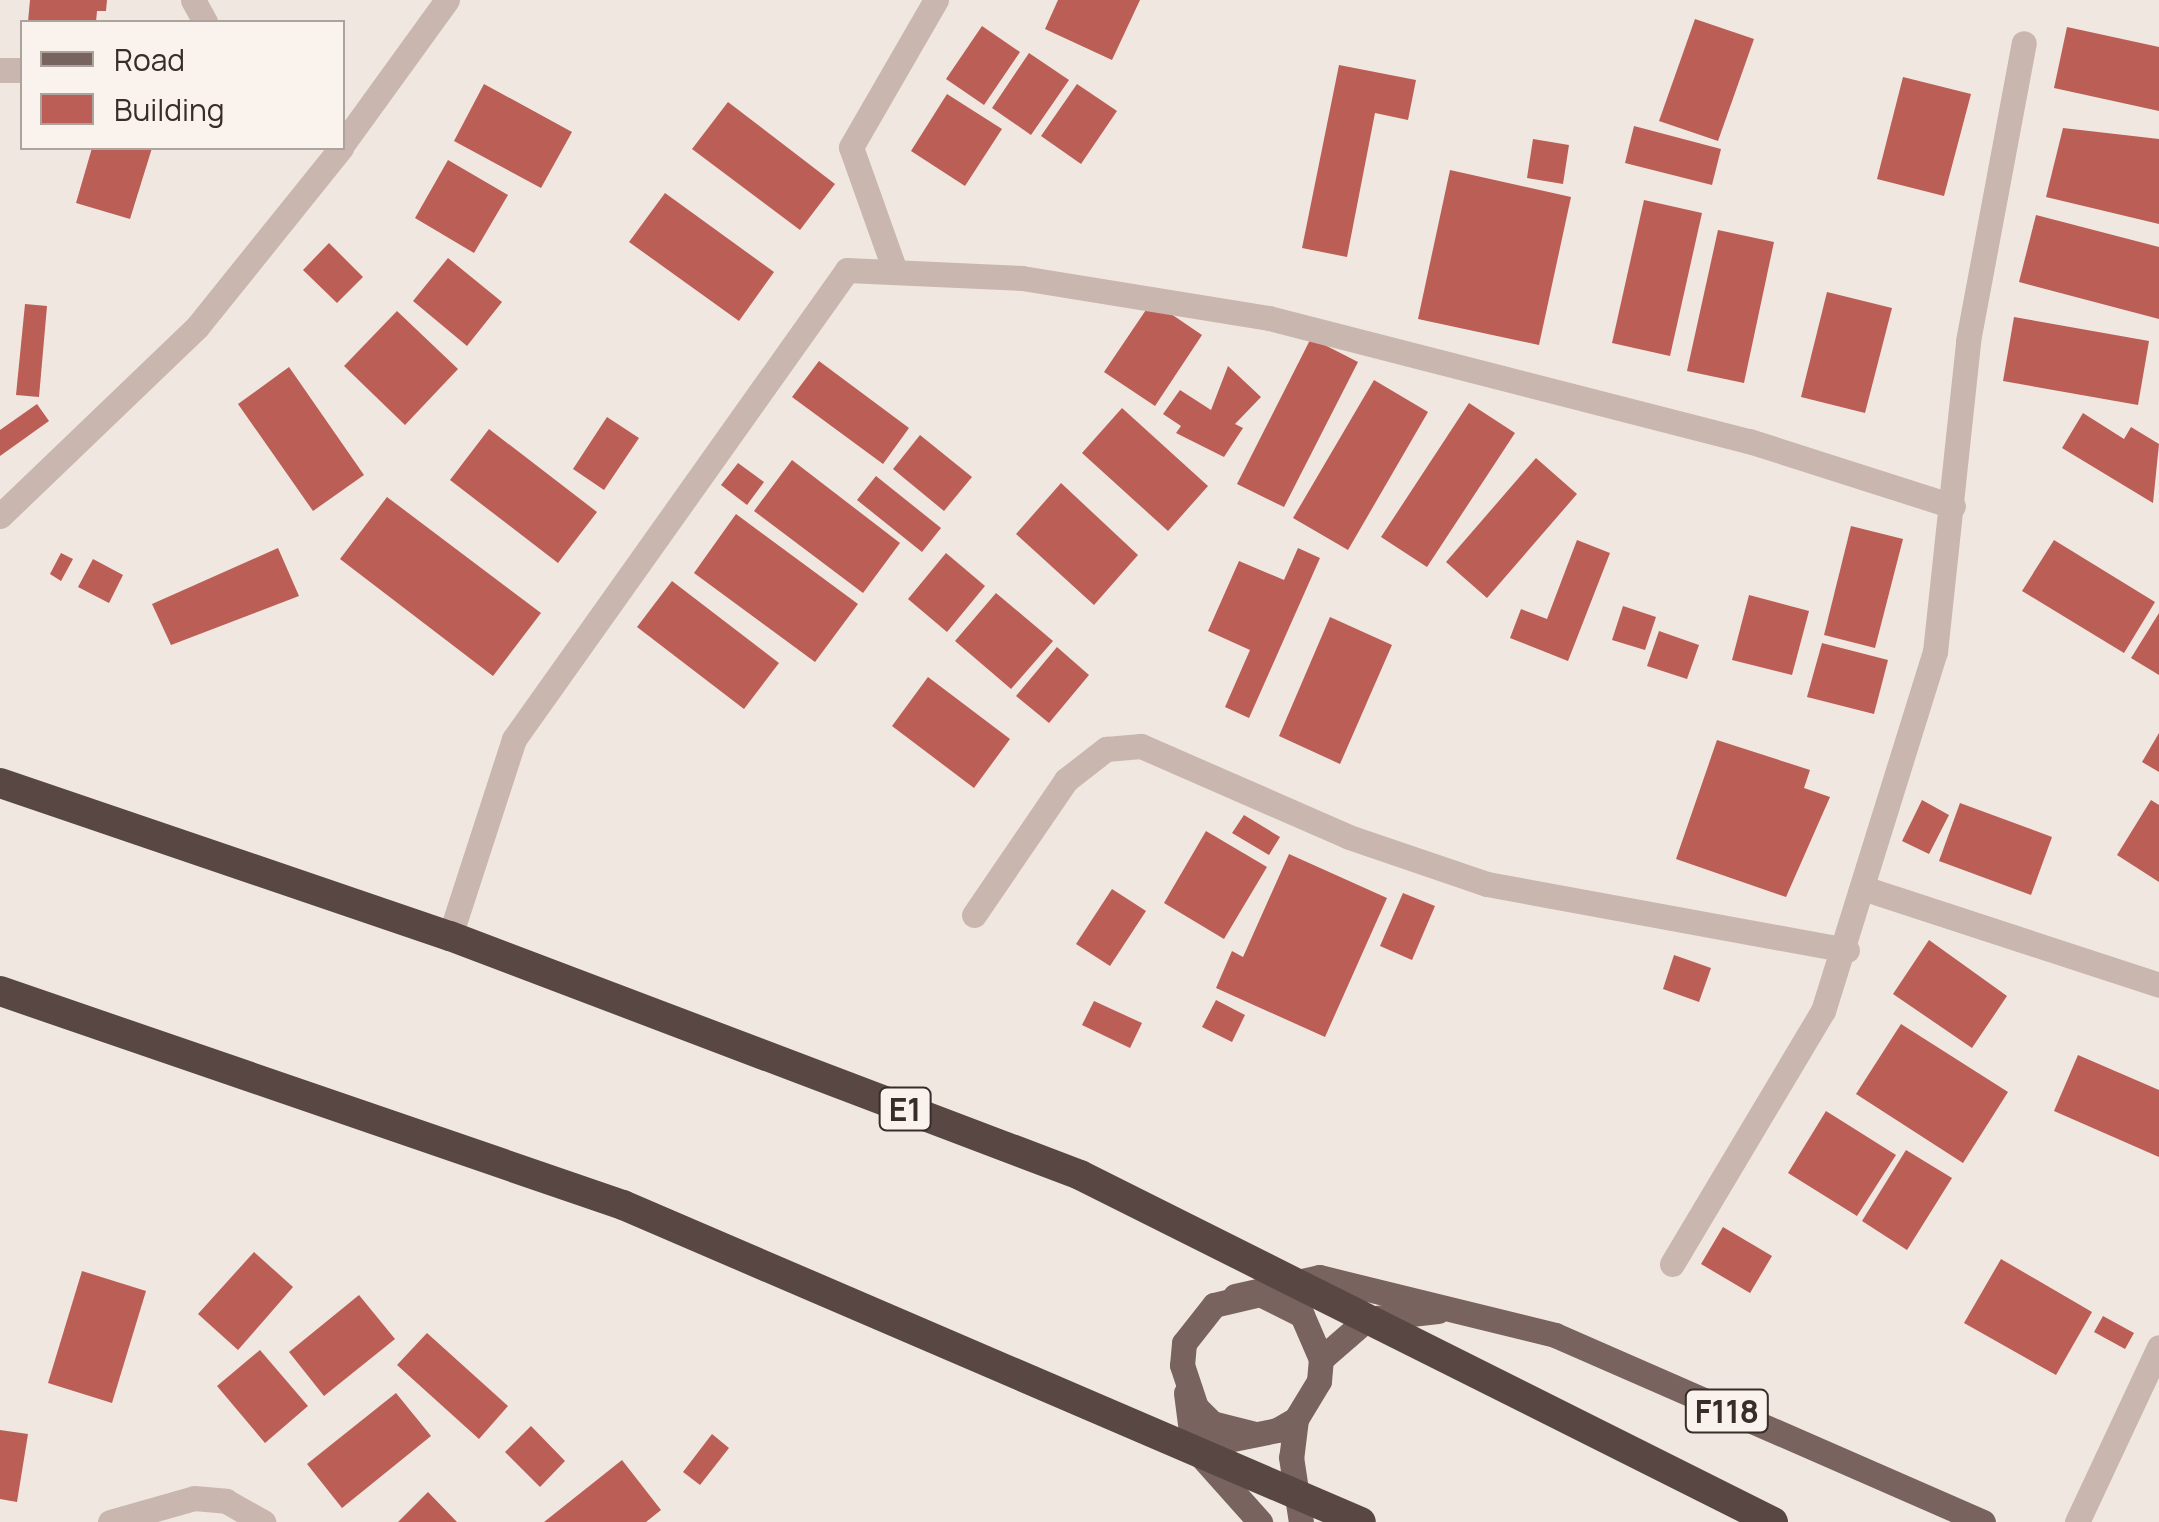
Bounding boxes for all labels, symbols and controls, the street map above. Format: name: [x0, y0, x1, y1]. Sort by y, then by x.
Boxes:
legend: [20, 20, 345, 150]
text: Road: [114, 39, 185, 80]
text: Building: [114, 89, 225, 130]
road number: E1: [878, 1082, 932, 1136]
road number: F118: [1684, 1384, 1770, 1438]

